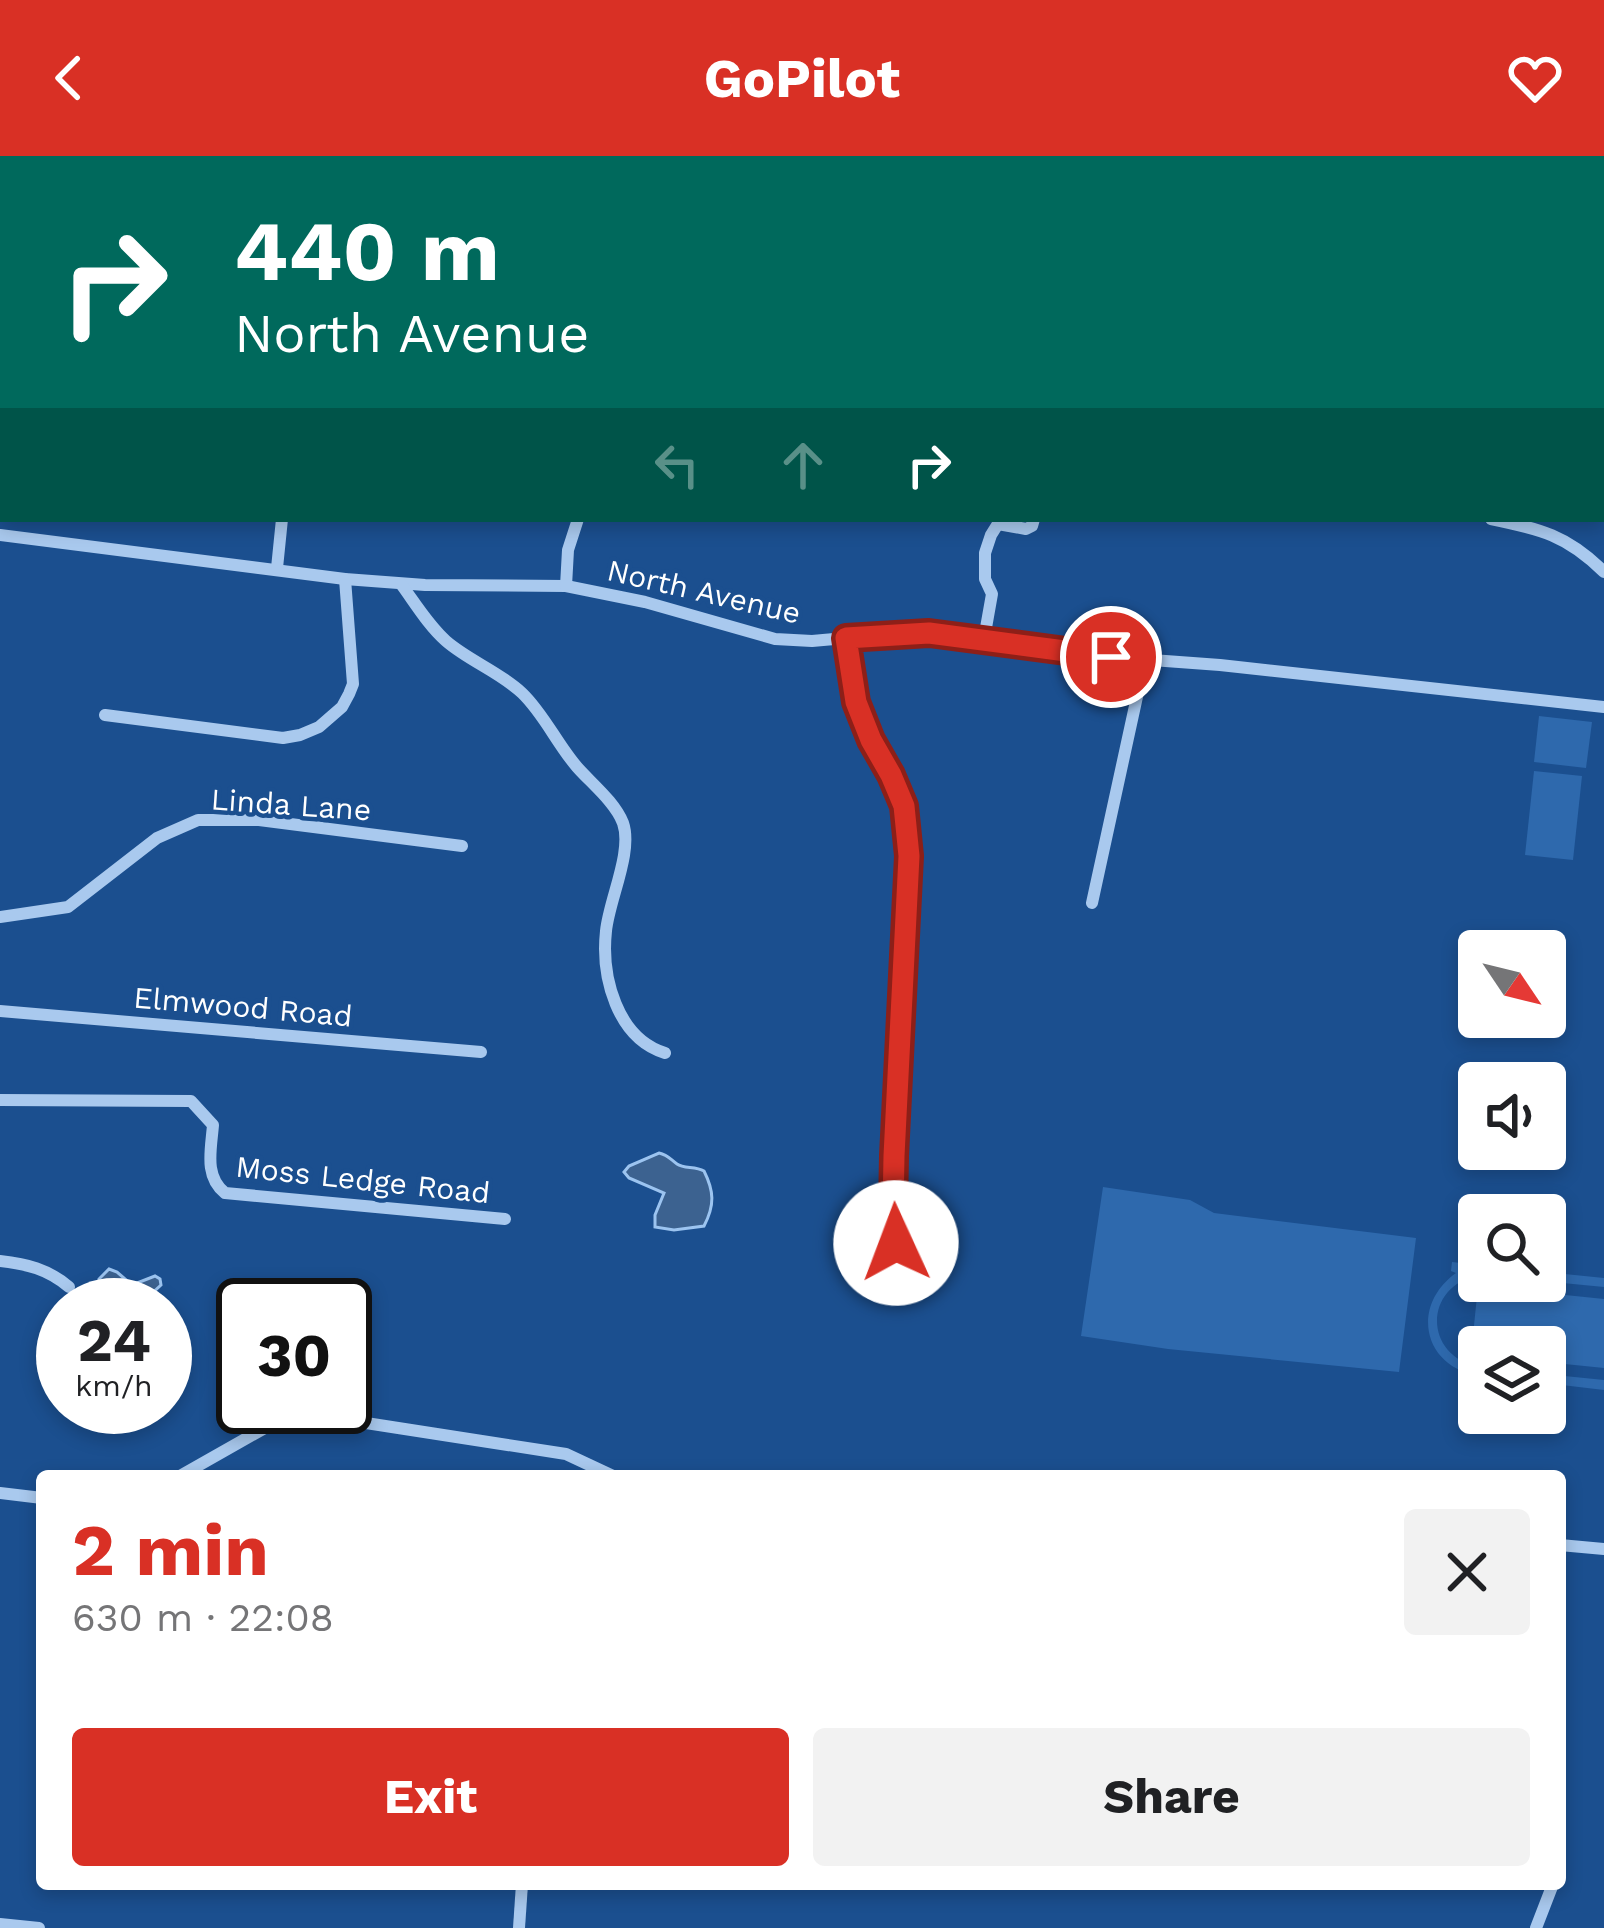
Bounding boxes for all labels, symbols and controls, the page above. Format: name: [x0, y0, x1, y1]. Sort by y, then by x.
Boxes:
icon: back: [36, 45, 102, 111]
icon: heart: [1502, 45, 1568, 111]
text: GoPilot: [704, 47, 900, 110]
text: 440 m: [234, 202, 500, 300]
icon: right: [36, 204, 192, 360]
text: North Avenue: [234, 302, 589, 365]
icon: left: [644, 432, 710, 498]
icon: ahead: [770, 432, 836, 498]
icon: right: [896, 432, 962, 498]
street label: North Avenue: [604, 552, 804, 631]
pin: [1060, 606, 1162, 708]
icon: arrive: [1078, 624, 1144, 690]
street label: Linda Lane: [210, 781, 372, 828]
north arrow: [1458, 930, 1566, 1038]
map controls: [1458, 930, 1566, 1434]
street label: Elmwood Road: [132, 980, 354, 1034]
button: sound: [1458, 1062, 1566, 1170]
street label: Moss Ledge Road: [234, 1149, 492, 1210]
position arrow: [833, 1180, 959, 1306]
button: search: [1458, 1194, 1566, 1302]
speed limit sign: 30: [216, 1278, 372, 1434]
text: 24: [77, 1305, 151, 1376]
button: layers: [1458, 1326, 1566, 1434]
text: km/h: [75, 1368, 153, 1403]
text: 2 min: [72, 1508, 269, 1592]
button: close: [1404, 1509, 1530, 1635]
text: 630 m · 22:08: [72, 1595, 334, 1640]
button: Exit: [72, 1728, 789, 1866]
button: Share: [813, 1728, 1530, 1866]

